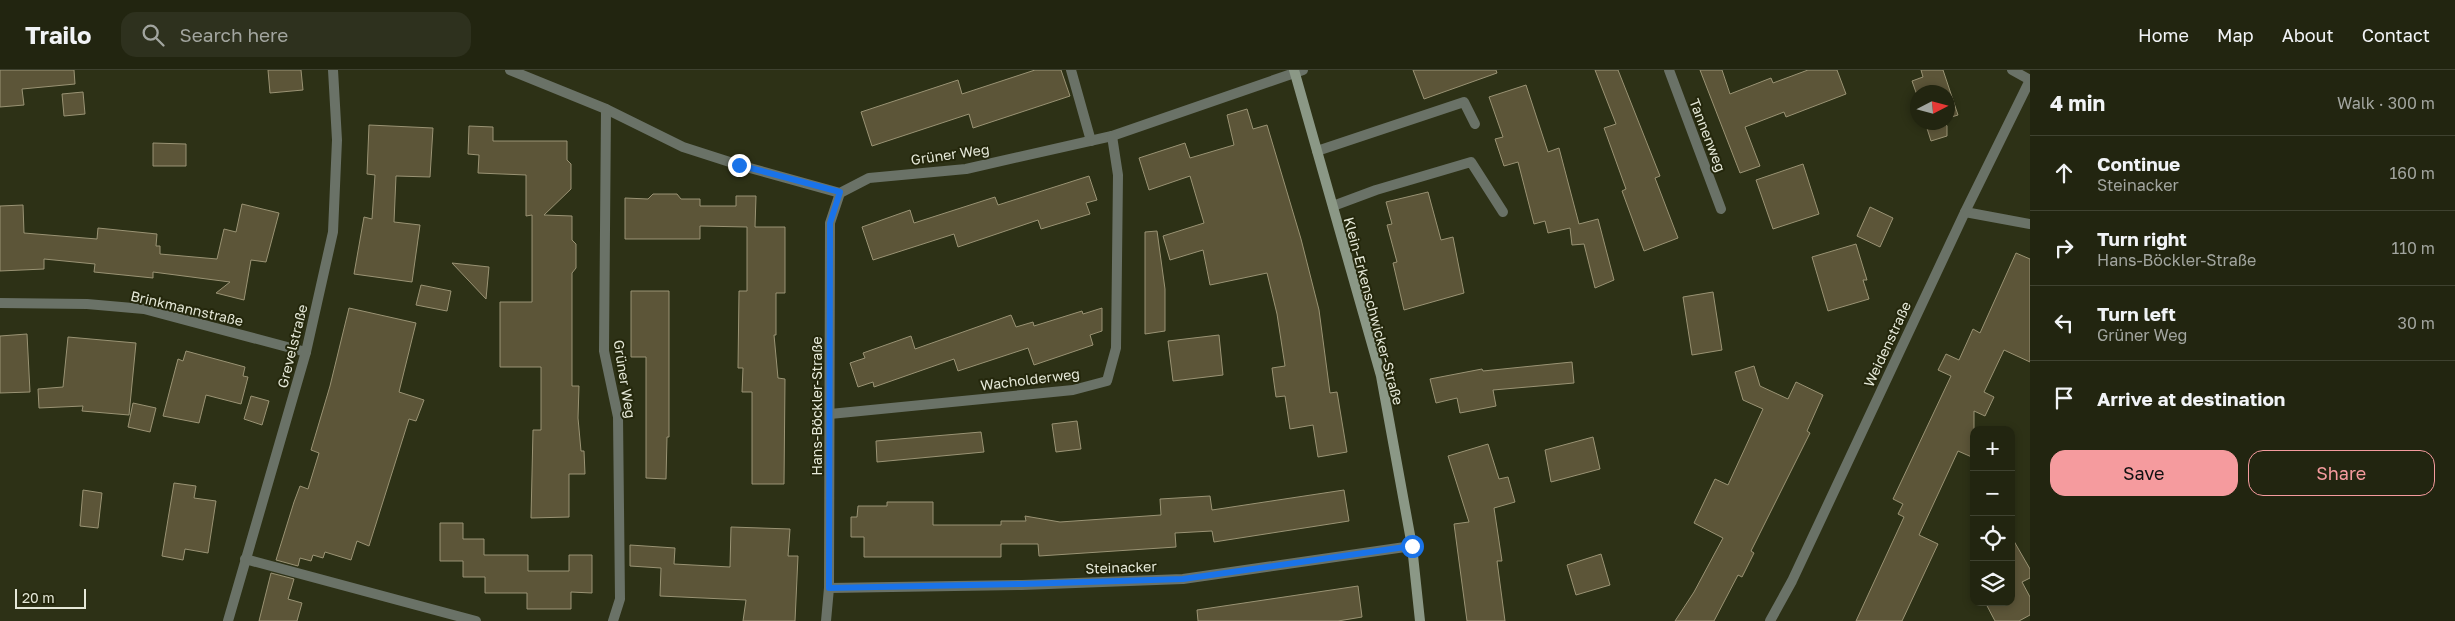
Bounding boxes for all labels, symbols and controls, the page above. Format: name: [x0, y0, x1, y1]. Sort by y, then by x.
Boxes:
search box: [121, 12, 471, 57]
text: Trailo: [25, 20, 91, 49]
icon: search: [139, 21, 167, 49]
text: Search here: [179, 23, 288, 46]
text: Home: [2138, 24, 2189, 46]
text: Map: [2217, 24, 2254, 46]
text: About: [2282, 24, 2334, 46]
text: Contact: [2362, 24, 2430, 46]
north arrow: [1910, 85, 1955, 130]
text: 4 min: [2050, 90, 2105, 116]
text: Walk · 300 m: [2337, 93, 2435, 113]
street label: Tannenweg: [1686, 96, 1730, 174]
street label: Grüner Weg: [910, 140, 990, 168]
text: Continue: [2097, 152, 2180, 175]
route end: [728, 154, 751, 177]
icon: ahead: [2050, 159, 2078, 187]
text: 160 m: [2389, 163, 2435, 183]
text: Steinacker: [2097, 175, 2179, 195]
street label: Klein-Erkenschwicker-Straße: [1341, 215, 1407, 407]
text: Turn right: [2097, 227, 2187, 250]
icon: right: [2050, 234, 2078, 262]
text: 110 m: [2391, 238, 2435, 258]
text: Hans-Böckler-Straße: [2097, 250, 2256, 270]
street label: Brinkmannstraße: [129, 287, 245, 329]
street label: Weidenstraße: [1860, 298, 1914, 390]
street label: Grevelstraße: [273, 302, 311, 390]
text: Turn left: [2097, 302, 2176, 325]
icon: left: [2050, 309, 2078, 337]
text: 30 m: [2398, 313, 2435, 333]
text: Grüner Weg: [2097, 325, 2187, 345]
street label: Hans-Böckler-Straße: [808, 336, 825, 476]
street label: Grüner Weg: [610, 339, 640, 419]
street label: Wacholderweg: [979, 364, 1081, 394]
icon: arrive: [2050, 384, 2078, 412]
text: Arrive at destination: [2097, 387, 2285, 410]
map controls: [1970, 426, 2015, 606]
button: +: [1970, 426, 2015, 471]
button: Save: [2050, 450, 2238, 496]
button: Share: [2248, 450, 2435, 496]
button: −: [1970, 471, 2015, 516]
button: locate: [1970, 516, 2015, 561]
route start: [1401, 535, 1424, 558]
street label: Steinacker: [1085, 557, 1158, 577]
button: layers: [1970, 561, 2015, 606]
scale bar: [15, 586, 86, 609]
text: 20 m: [22, 589, 55, 606]

